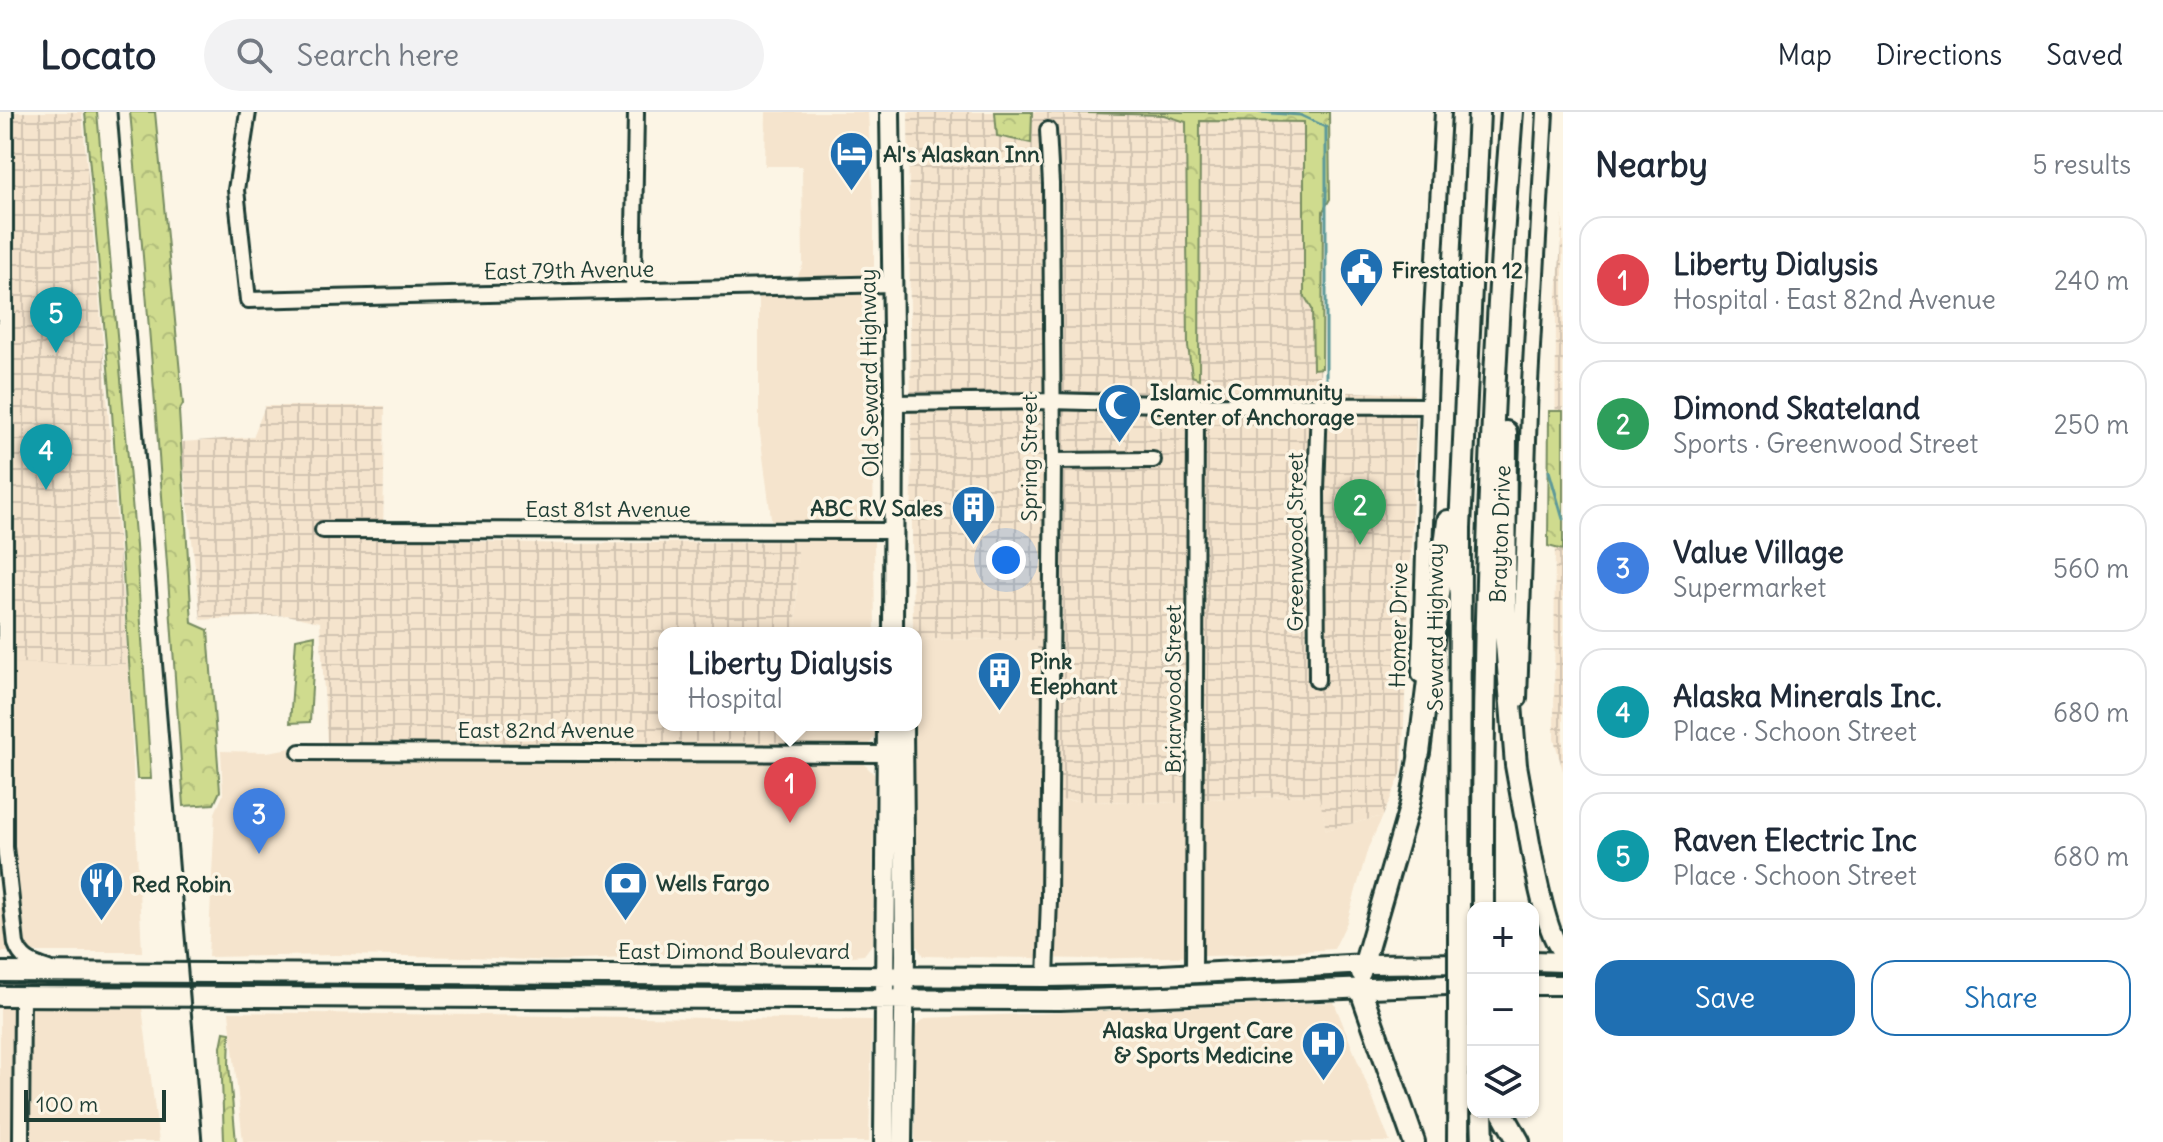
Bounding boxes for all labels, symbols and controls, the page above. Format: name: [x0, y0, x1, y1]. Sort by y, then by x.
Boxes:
search box: [204, 19, 764, 91]
text: Locato: [40, 32, 156, 79]
icon: search: [232, 33, 276, 77]
text: Search here: [296, 36, 459, 74]
text: Map: [1777, 37, 1832, 73]
text: Directions: [1876, 37, 2002, 73]
text: Saved: [2046, 37, 2123, 73]
hotel icon: Al's Alaskan Inn: [828, 130, 876, 193]
place label: Al's Alaskan Inn: [883, 140, 1040, 168]
text: Nearby: [1595, 143, 1708, 186]
text: 5 results: [2033, 148, 2131, 181]
text: Liberty Dialysis: [1673, 245, 1878, 283]
public building icon: Firestation 12: [1337, 246, 1385, 309]
street label: East 79th Avenue: [484, 255, 654, 285]
place label: Firestation 12: [1392, 256, 1523, 284]
text: 1: [1618, 264, 1628, 297]
text: 240 m: [2054, 264, 2129, 297]
street label: Old Seward Highway: [853, 268, 885, 478]
text: Hospital · East 82nd Avenue: [1673, 283, 1996, 316]
pin: 5: [30, 287, 82, 353]
place label: Islamic Community Center of Anchorage: [1150, 378, 1355, 431]
mosque icon: Islamic Community Center of Anchorage: [1095, 381, 1143, 444]
text: Dimond Skateland: [1673, 389, 1920, 427]
street label: Spring Street: [1015, 394, 1043, 522]
text: 2: [1616, 408, 1630, 441]
text: 250 m: [2054, 408, 2129, 441]
pin: 4: [20, 424, 72, 490]
text: Sports · Greenwood Street: [1673, 427, 1978, 460]
street label: Greenwood Street: [1281, 452, 1309, 632]
street label: Brayton Drive: [1484, 465, 1516, 603]
pin: 2: [1334, 479, 1386, 545]
building icon: ABC RV Sales: [950, 484, 998, 547]
place label: ABC RV Sales: [810, 494, 943, 522]
street label: East 81st Avenue: [525, 495, 691, 523]
text: Value Village: [1673, 533, 1844, 571]
your location: [986, 540, 1026, 580]
street label: Seward Highway: [1421, 543, 1449, 711]
text: 3: [1616, 552, 1630, 585]
text: 560 m: [2053, 552, 2129, 585]
street label: Homer Drive: [1383, 562, 1413, 688]
text: Supermarket: [1673, 571, 1826, 604]
street label: Briarwood Street: [1159, 605, 1187, 773]
popup: [658, 627, 922, 731]
text: Liberty Dialysis: [687, 644, 893, 682]
place label: Pink Elephant: [1030, 647, 1118, 700]
building icon: Pink Elephant: [975, 650, 1023, 713]
text: Alaska Minerals Inc.: [1673, 677, 1942, 715]
text: Hospital: [687, 682, 783, 715]
text: 4: [1615, 696, 1631, 729]
text: 680 m: [2053, 696, 2129, 729]
text: Place · Schoon Street: [1673, 715, 1917, 748]
street label: East 82nd Avenue: [457, 716, 635, 744]
pin: 1: [764, 757, 816, 823]
pin: 3: [233, 788, 285, 854]
text: Raven Electric Inc: [1673, 821, 1917, 859]
text: 5: [1616, 840, 1630, 873]
text: 680 m: [2053, 840, 2129, 873]
bank icon: Wells Fargo: [601, 859, 649, 922]
text: Place · Schoon Street: [1673, 859, 1917, 892]
restaurant icon: Red Robin: [77, 860, 125, 923]
place label: Wells Fargo: [656, 869, 770, 897]
place label: Red Robin: [132, 870, 232, 898]
map controls: [1467, 902, 1539, 1118]
button: +: [1467, 902, 1539, 974]
street label: East Dimond Boulevard: [618, 937, 850, 965]
button: Save: [1595, 960, 1855, 1036]
button: Share: [1871, 960, 2131, 1036]
button: −: [1467, 974, 1539, 1046]
place label: Alaska Urgent Care & Sports Medicine: [1103, 1016, 1293, 1069]
hospital icon: Alaska Urgent Care & Sports Medicine: [1300, 1019, 1348, 1082]
button: layers: [1467, 1046, 1539, 1118]
scale bar: [24, 1086, 166, 1122]
text: 100 m: [36, 1090, 98, 1118]

